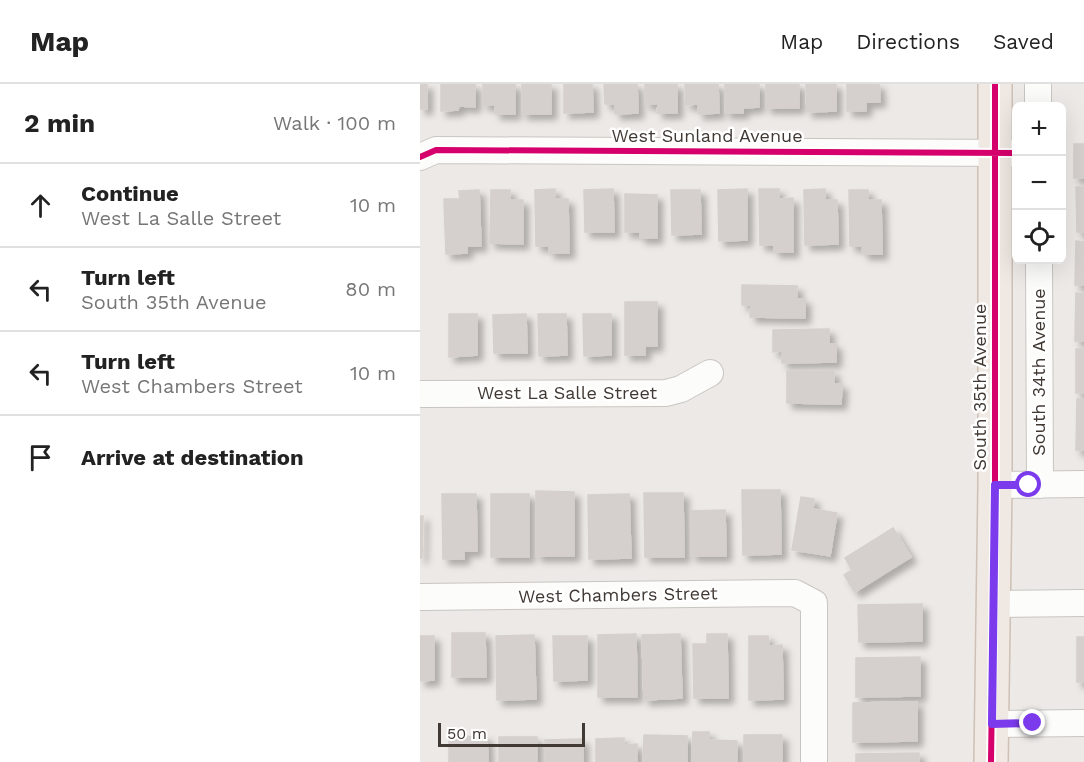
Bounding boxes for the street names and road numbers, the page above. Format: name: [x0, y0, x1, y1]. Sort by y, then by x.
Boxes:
street label: West Sunland Avenue: [611, 125, 803, 146]
street label: South 34th Avenue: [1028, 288, 1049, 456]
street label: South 35th Avenue: [969, 303, 990, 471]
street label: West La Salle Street: [477, 382, 658, 403]
street label: West Chambers Street: [518, 582, 718, 607]

